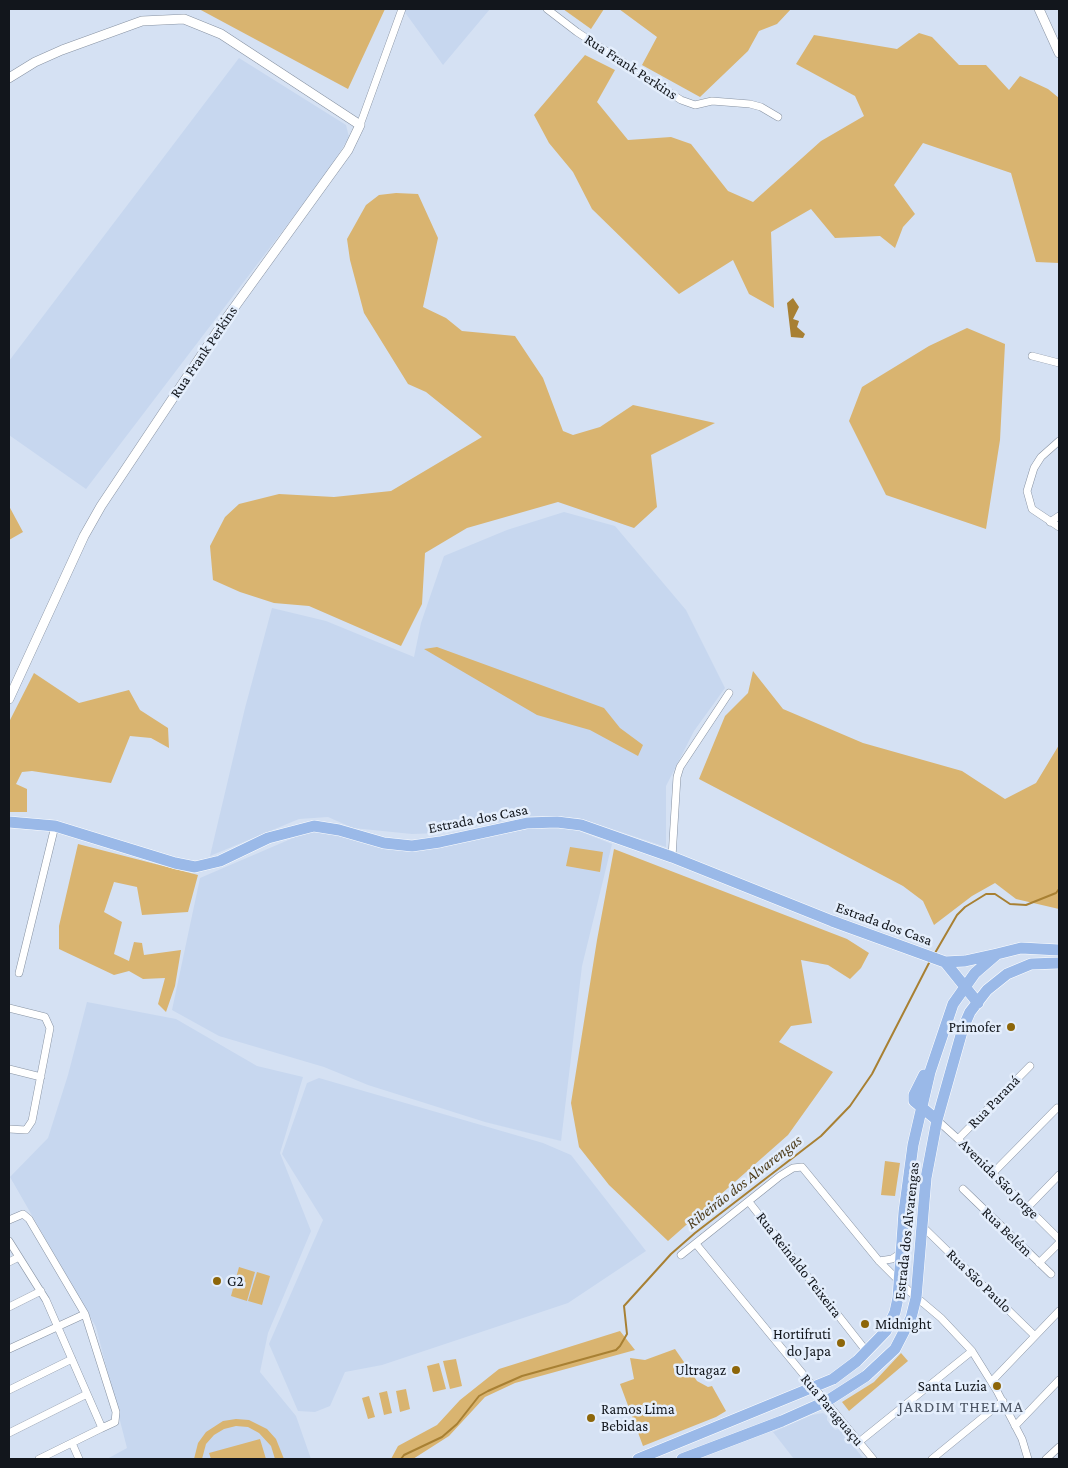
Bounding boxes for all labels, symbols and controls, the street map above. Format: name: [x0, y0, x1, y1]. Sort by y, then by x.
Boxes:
street label: Rua Frank Perkins: [581, 30, 681, 104]
street label: Rua Frank Perkins: [167, 303, 241, 401]
street label: Estrada dos Casa: [427, 801, 529, 837]
street label: Estrada dos Casa: [833, 898, 935, 950]
place label: Primofer: [948, 1018, 1001, 1036]
marker: Primofer: [1005, 1021, 1017, 1033]
street label: Rua Paraná: [964, 1072, 1024, 1132]
water label: Ribeirão dos Alvarengas: [682, 1131, 806, 1233]
street label: Avenida São Jorge: [955, 1135, 1043, 1223]
street label: Estrada dos Alvarengas: [891, 1161, 923, 1301]
street label: Rua Belém: [978, 1204, 1036, 1260]
street label: Rua Reinaldo Teixeira: [752, 1209, 846, 1321]
street label: Rua São Paulo: [943, 1245, 1015, 1317]
place label: G2: [227, 1272, 244, 1290]
marker: G2: [211, 1275, 223, 1287]
place label: Midnight: [875, 1315, 932, 1333]
marker: Midnight: [859, 1318, 871, 1330]
place label: Hortifruti do Japa: [773, 1325, 831, 1360]
marker: Hortifruti do Japa: [835, 1337, 847, 1349]
place label: Ultragaz: [675, 1361, 726, 1379]
marker: Ultragaz: [730, 1364, 742, 1376]
street label: Rua Paraguaçu: [797, 1370, 867, 1450]
place label: Santa Luzia: [918, 1377, 987, 1395]
marker: Santa Luzia: [991, 1380, 1003, 1392]
district label: JARDIM THELMA: [896, 1397, 1026, 1417]
place label: Ramos Lima Bebidas: [601, 1400, 675, 1435]
marker: Ramos Lima Bebidas: [585, 1412, 597, 1424]

